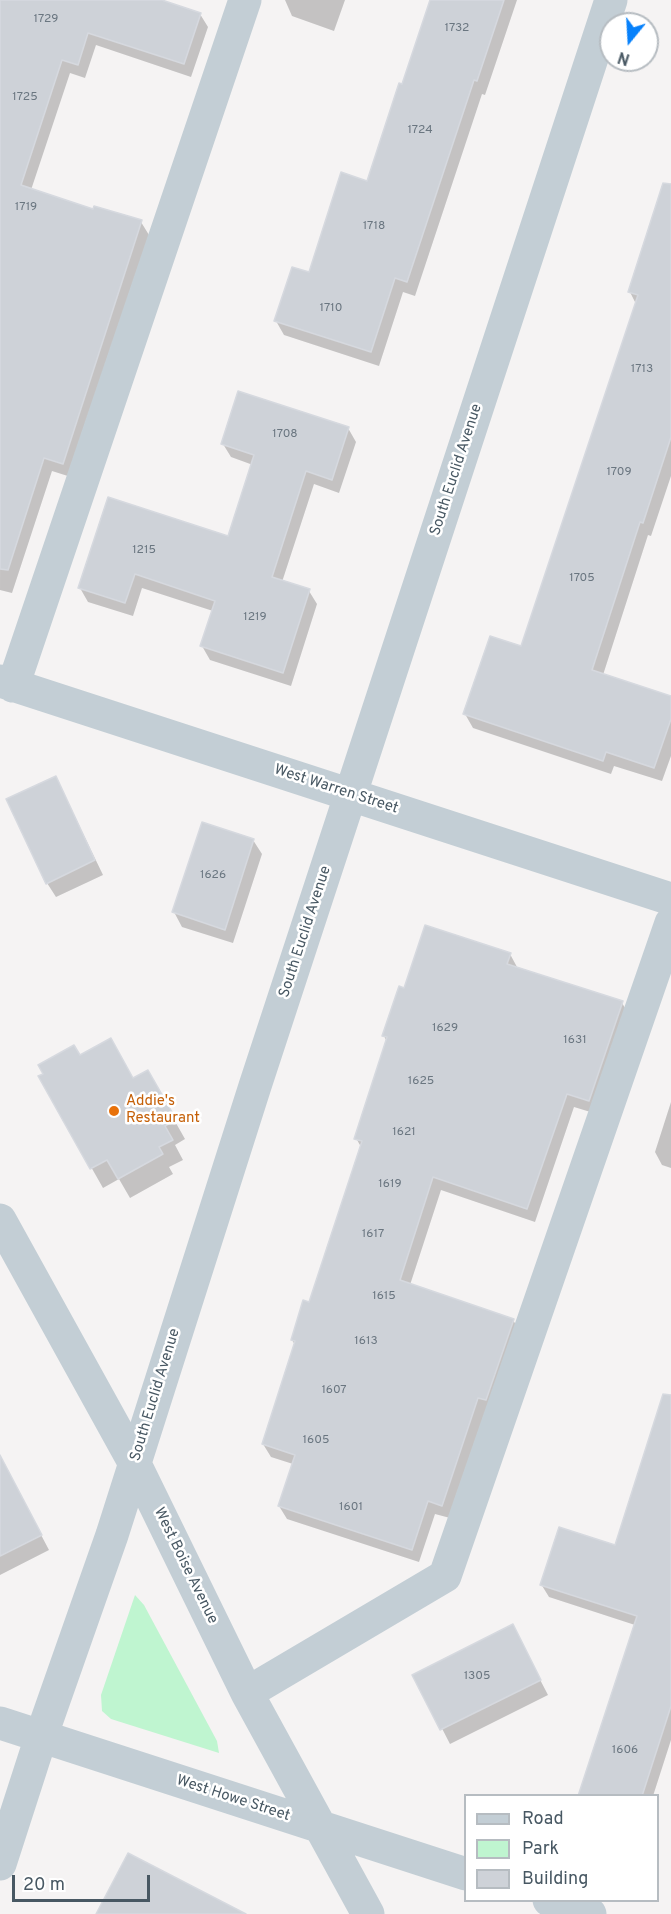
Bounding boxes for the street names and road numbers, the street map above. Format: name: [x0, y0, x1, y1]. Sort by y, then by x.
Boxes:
street label: South Euclid Avenue: [427, 402, 487, 538]
street label: West Warren Street: [272, 761, 400, 819]
street label: South Euclid Avenue: [276, 864, 336, 1000]
street label: South Euclid Avenue: [127, 1327, 185, 1463]
street label: West Boise Avenue: [149, 1505, 221, 1627]
street label: West Howe Street: [174, 1772, 292, 1826]

